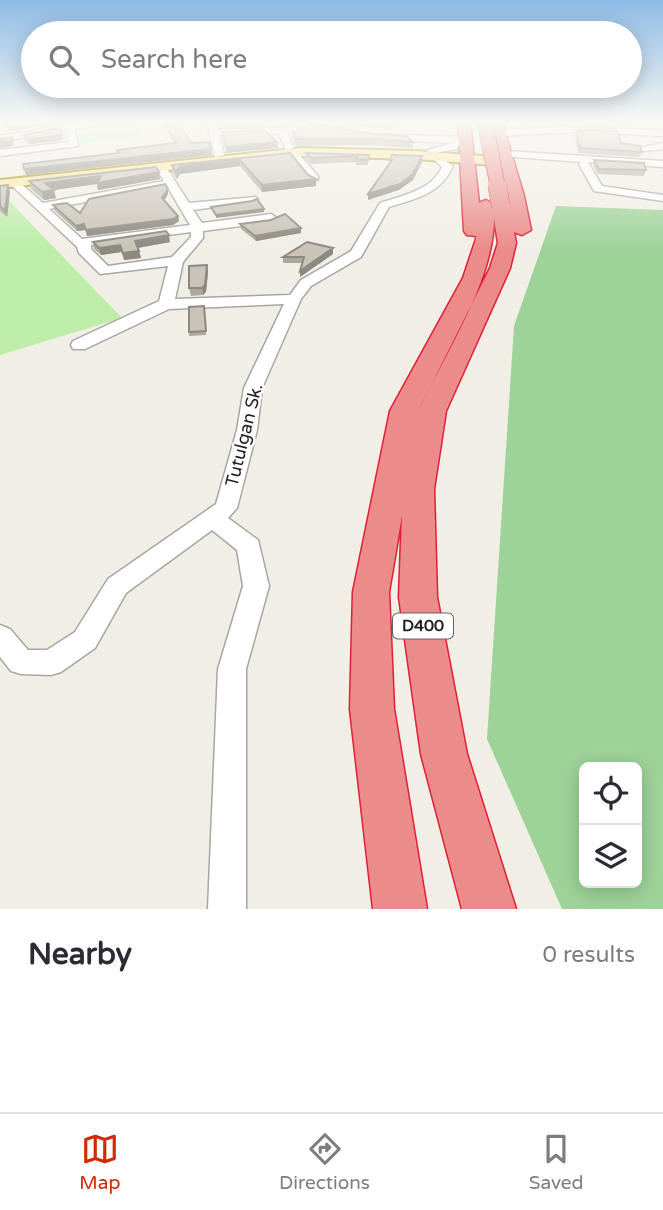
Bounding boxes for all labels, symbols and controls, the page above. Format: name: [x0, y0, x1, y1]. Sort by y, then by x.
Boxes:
search box: [21, 21, 642, 98]
icon: search: [45, 41, 83, 79]
text: Search here: [101, 44, 247, 75]
street label: Tutulgan Sk.: [221, 381, 267, 489]
road number: D400: [393, 614, 453, 638]
map controls: [579, 762, 642, 888]
button: locate: [579, 762, 642, 825]
button: layers: [579, 825, 642, 888]
text: Nearby: [28, 936, 132, 973]
text: 0 results: [542, 941, 635, 969]
tab: Map: [79, 1130, 120, 1194]
tab: Directions: [279, 1130, 370, 1194]
tab: Saved: [529, 1130, 584, 1194]

